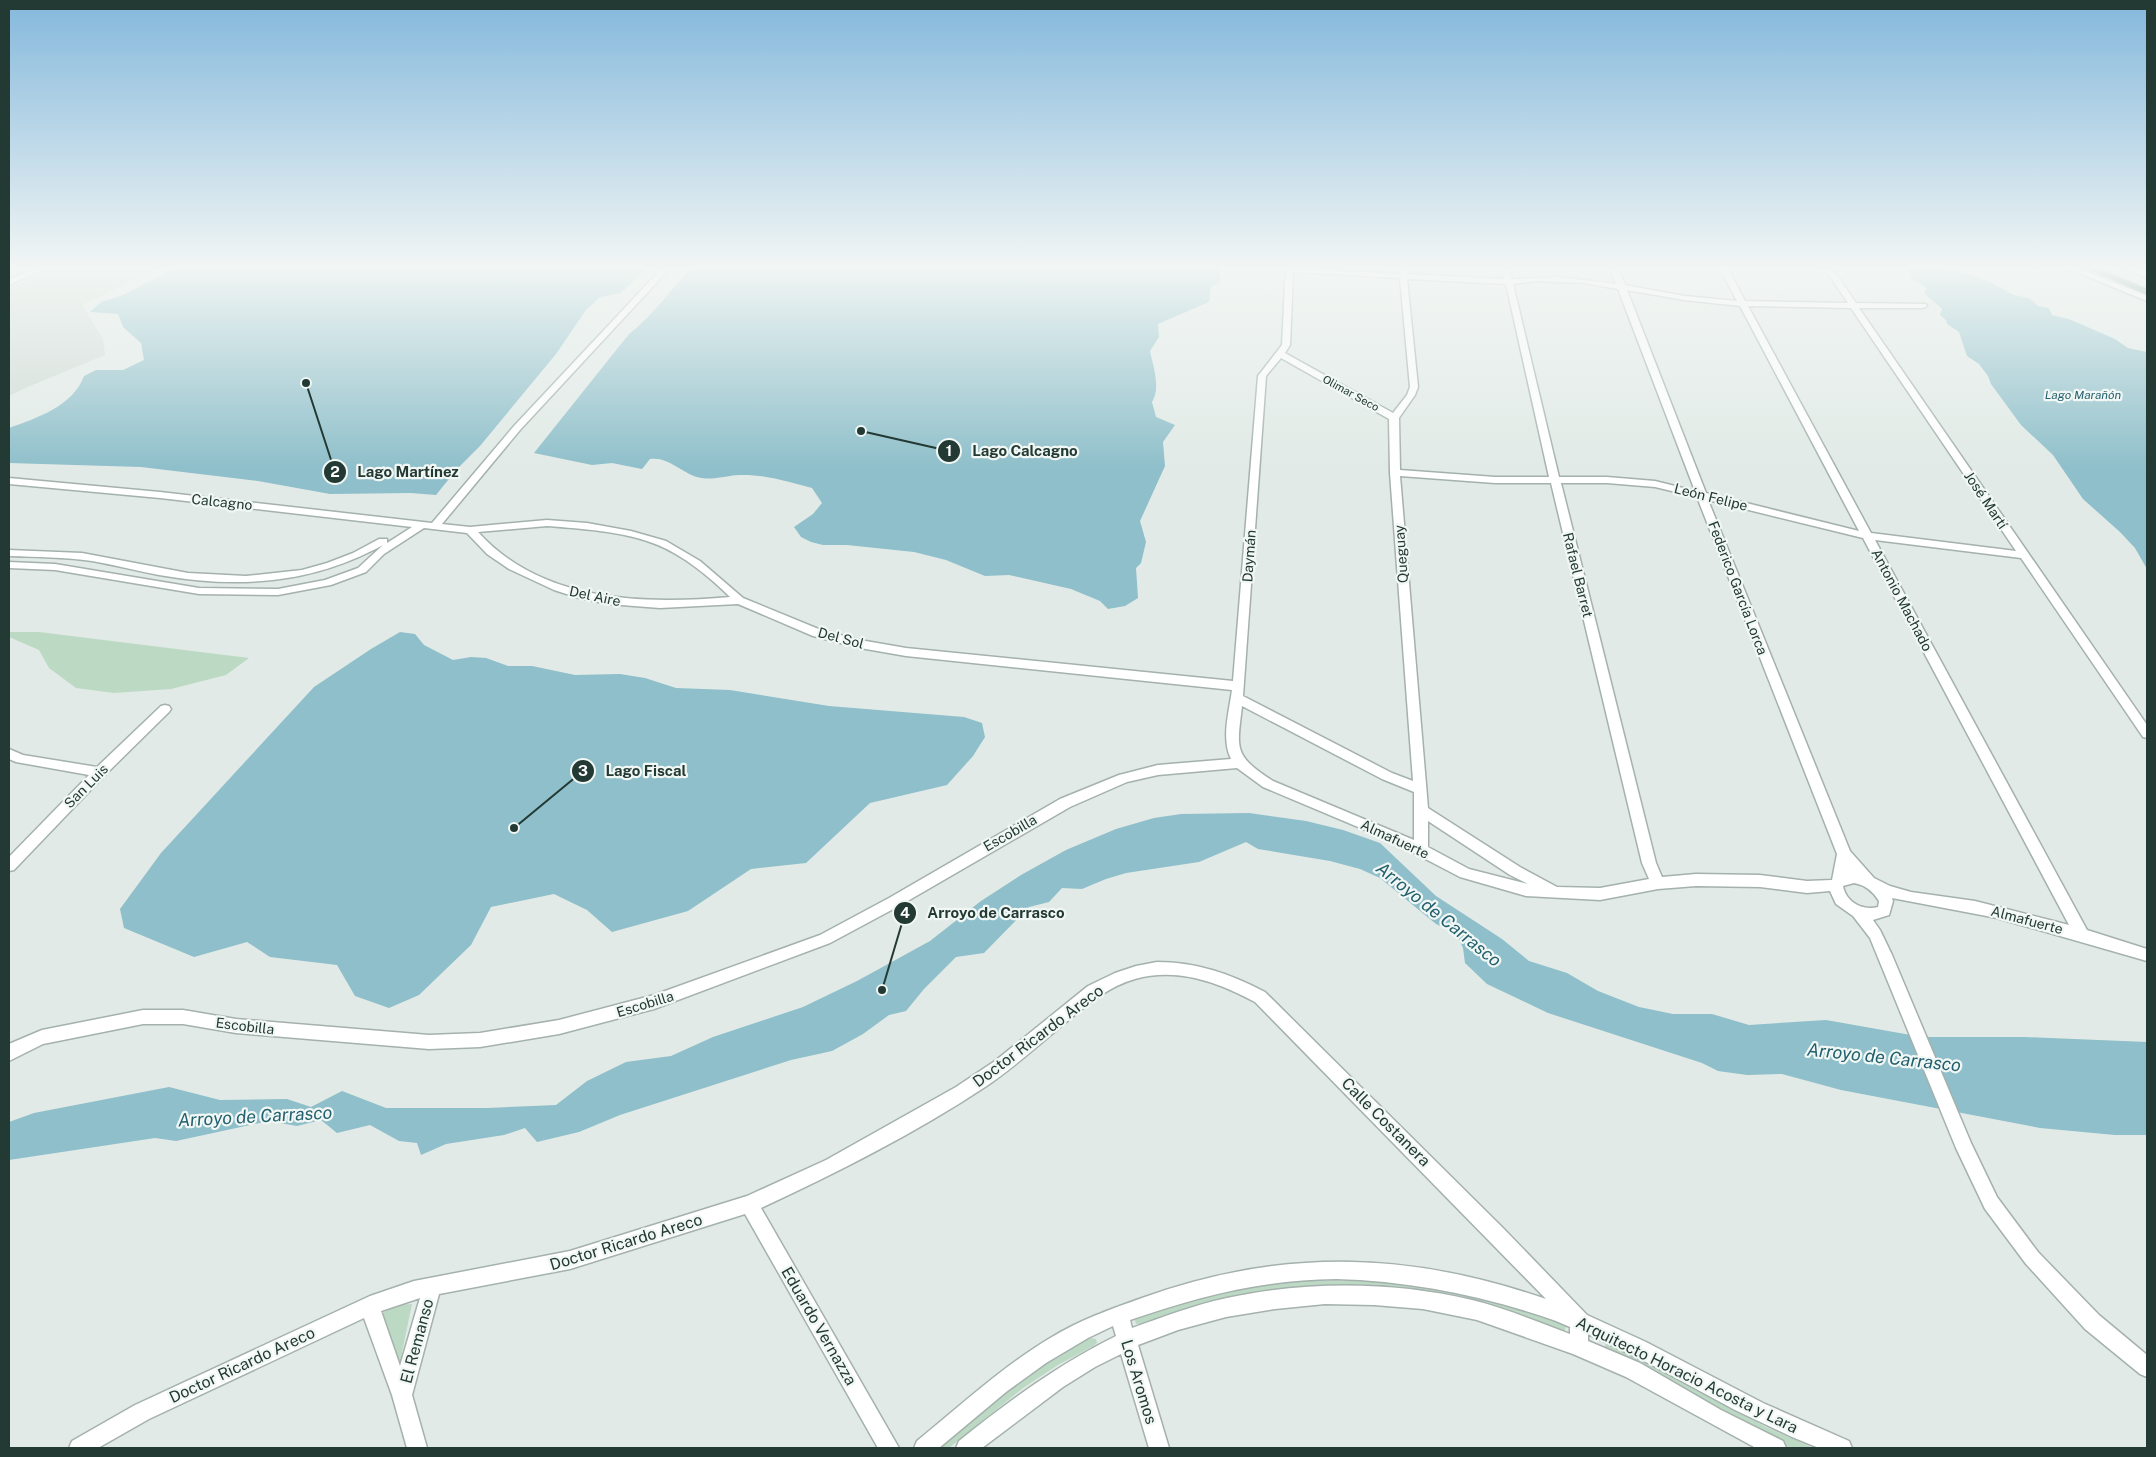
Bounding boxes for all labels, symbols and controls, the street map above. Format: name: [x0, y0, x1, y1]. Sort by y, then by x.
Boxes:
street label: Olimar Seco: [1321, 373, 1381, 413]
water label: Lago Marañón: [2045, 388, 2121, 402]
callout: Lago Calcagno: [937, 436, 1087, 466]
text: 1: [946, 442, 952, 459]
text: Lago Calcagno: [972, 442, 1078, 459]
callout: Lago Martínez: [322, 457, 469, 487]
text: 2: [330, 463, 340, 480]
text: Lago Martínez: [357, 463, 459, 480]
street label: José Martí: [1961, 468, 2011, 532]
street label: León Felipe: [1673, 480, 1749, 514]
street label: Calcagno: [191, 491, 253, 513]
street label: Federico García Lorca: [1705, 519, 1771, 657]
street label: Queguay: [1391, 524, 1411, 584]
street label: Daymán: [1239, 529, 1259, 583]
street label: Rafael Barret: [1560, 531, 1596, 619]
street label: Antonio Machado: [1868, 546, 1936, 654]
street label: Del Aire: [568, 583, 622, 609]
street label: Del Sol: [816, 624, 866, 652]
callout: Lago Fiscal: [570, 756, 696, 786]
street label: San Luis: [61, 761, 111, 811]
text: 3: [578, 762, 588, 779]
text: Lago Fiscal: [606, 762, 687, 779]
street label: Escobilla: [980, 811, 1040, 855]
street label: Almafuerte: [1358, 816, 1432, 862]
water label: Arroyo de Carrasco: [1372, 857, 1506, 971]
callout: Arroyo de Carrasco: [892, 898, 1075, 928]
street label: Almafuerte: [1989, 903, 2065, 937]
text: 4: [900, 904, 910, 921]
text: Arroyo de Carrasco: [927, 904, 1065, 921]
street label: Doctor Ricardo Areco: [969, 981, 1107, 1091]
street label: Escobilla: [614, 988, 676, 1020]
street label: Escobilla: [215, 1014, 275, 1038]
water label: Arroyo de Carrasco: [1806, 1038, 1962, 1076]
street label: Calle Costanera: [1338, 1074, 1434, 1170]
water label: Arroyo de Carrasco: [177, 1101, 333, 1131]
street label: Doctor Ricardo Areco: [547, 1210, 705, 1274]
street label: Eduardo Vernazza: [777, 1263, 861, 1389]
street label: El Remanso: [397, 1297, 437, 1385]
street label: Arquitecto Horacio Acosta y Lara: [1573, 1313, 1801, 1437]
street label: Doctor Ricardo Areco: [166, 1323, 318, 1407]
street label: Los Aromos: [1117, 1337, 1161, 1427]

